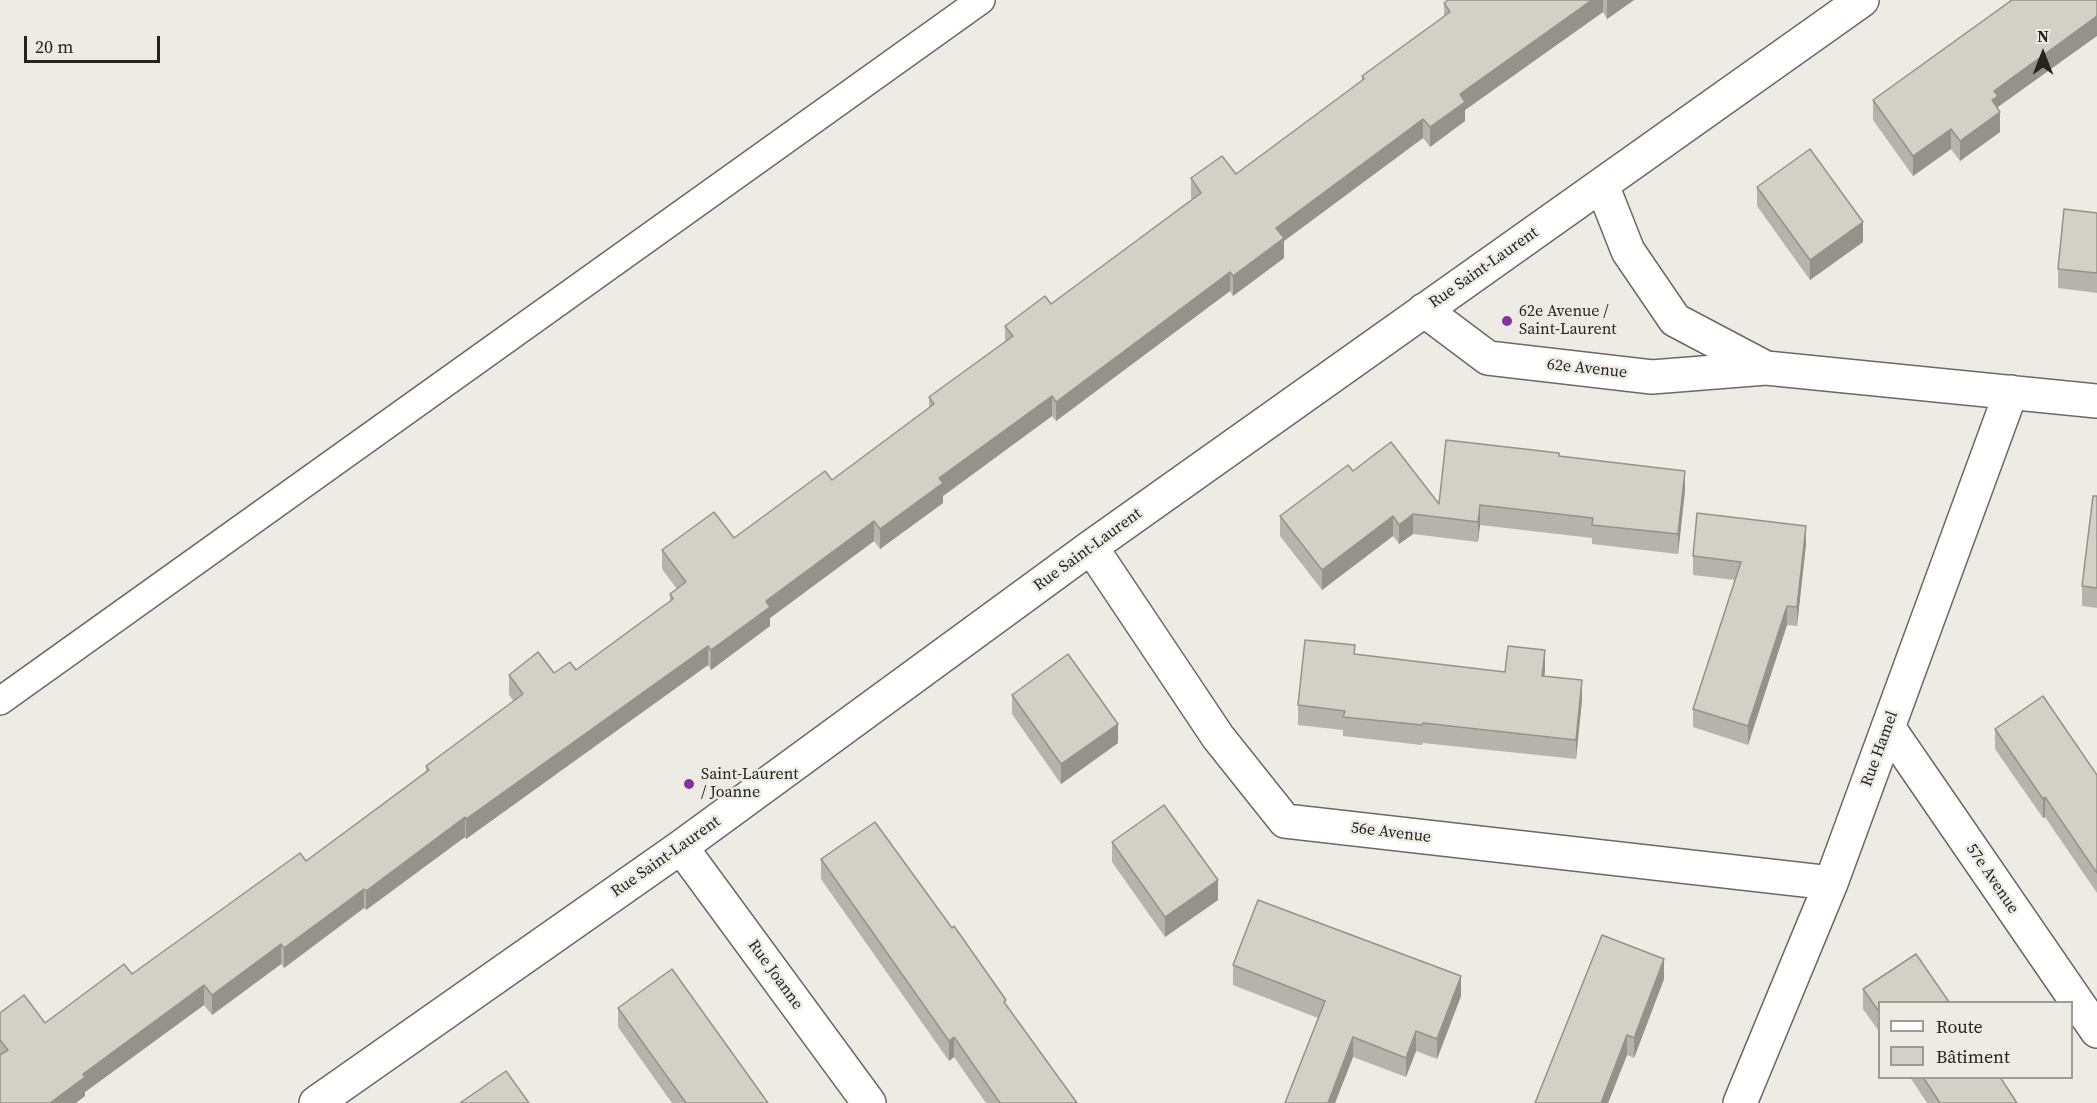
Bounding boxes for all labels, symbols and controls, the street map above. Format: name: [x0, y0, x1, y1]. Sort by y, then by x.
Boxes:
scale bar: [27, 24, 164, 62]
north arrow: [2013, 24, 2073, 84]
text: N: [2037, 25, 2049, 47]
text: 20 m: [35, 34, 73, 59]
street label: Rue Saint-Laurent: [1426, 223, 1542, 313]
place label: 62e Avenue / Saint-Laurent: [1519, 302, 1617, 340]
marker: 62e Avenue / Saint-Laurent: [1500, 314, 1514, 328]
street label: 62e Avenue: [1546, 355, 1628, 383]
street label: Rue Saint-Laurent: [1030, 504, 1146, 596]
street label: Rue Hamel: [1857, 709, 1903, 789]
place label: Saint-Laurent / Joanne: [701, 765, 799, 803]
marker: Saint-Laurent / Joanne: [682, 777, 696, 791]
street label: Rue Saint-Laurent: [608, 812, 724, 902]
street label: 56e Avenue: [1350, 819, 1432, 847]
street label: 57e Avenue: [1962, 840, 2022, 918]
street label: Rue Joanne: [743, 936, 807, 1014]
legend: [1878, 1001, 2073, 1079]
text: Route: [1936, 1014, 1983, 1039]
text: Bâtiment: [1936, 1044, 2010, 1069]

